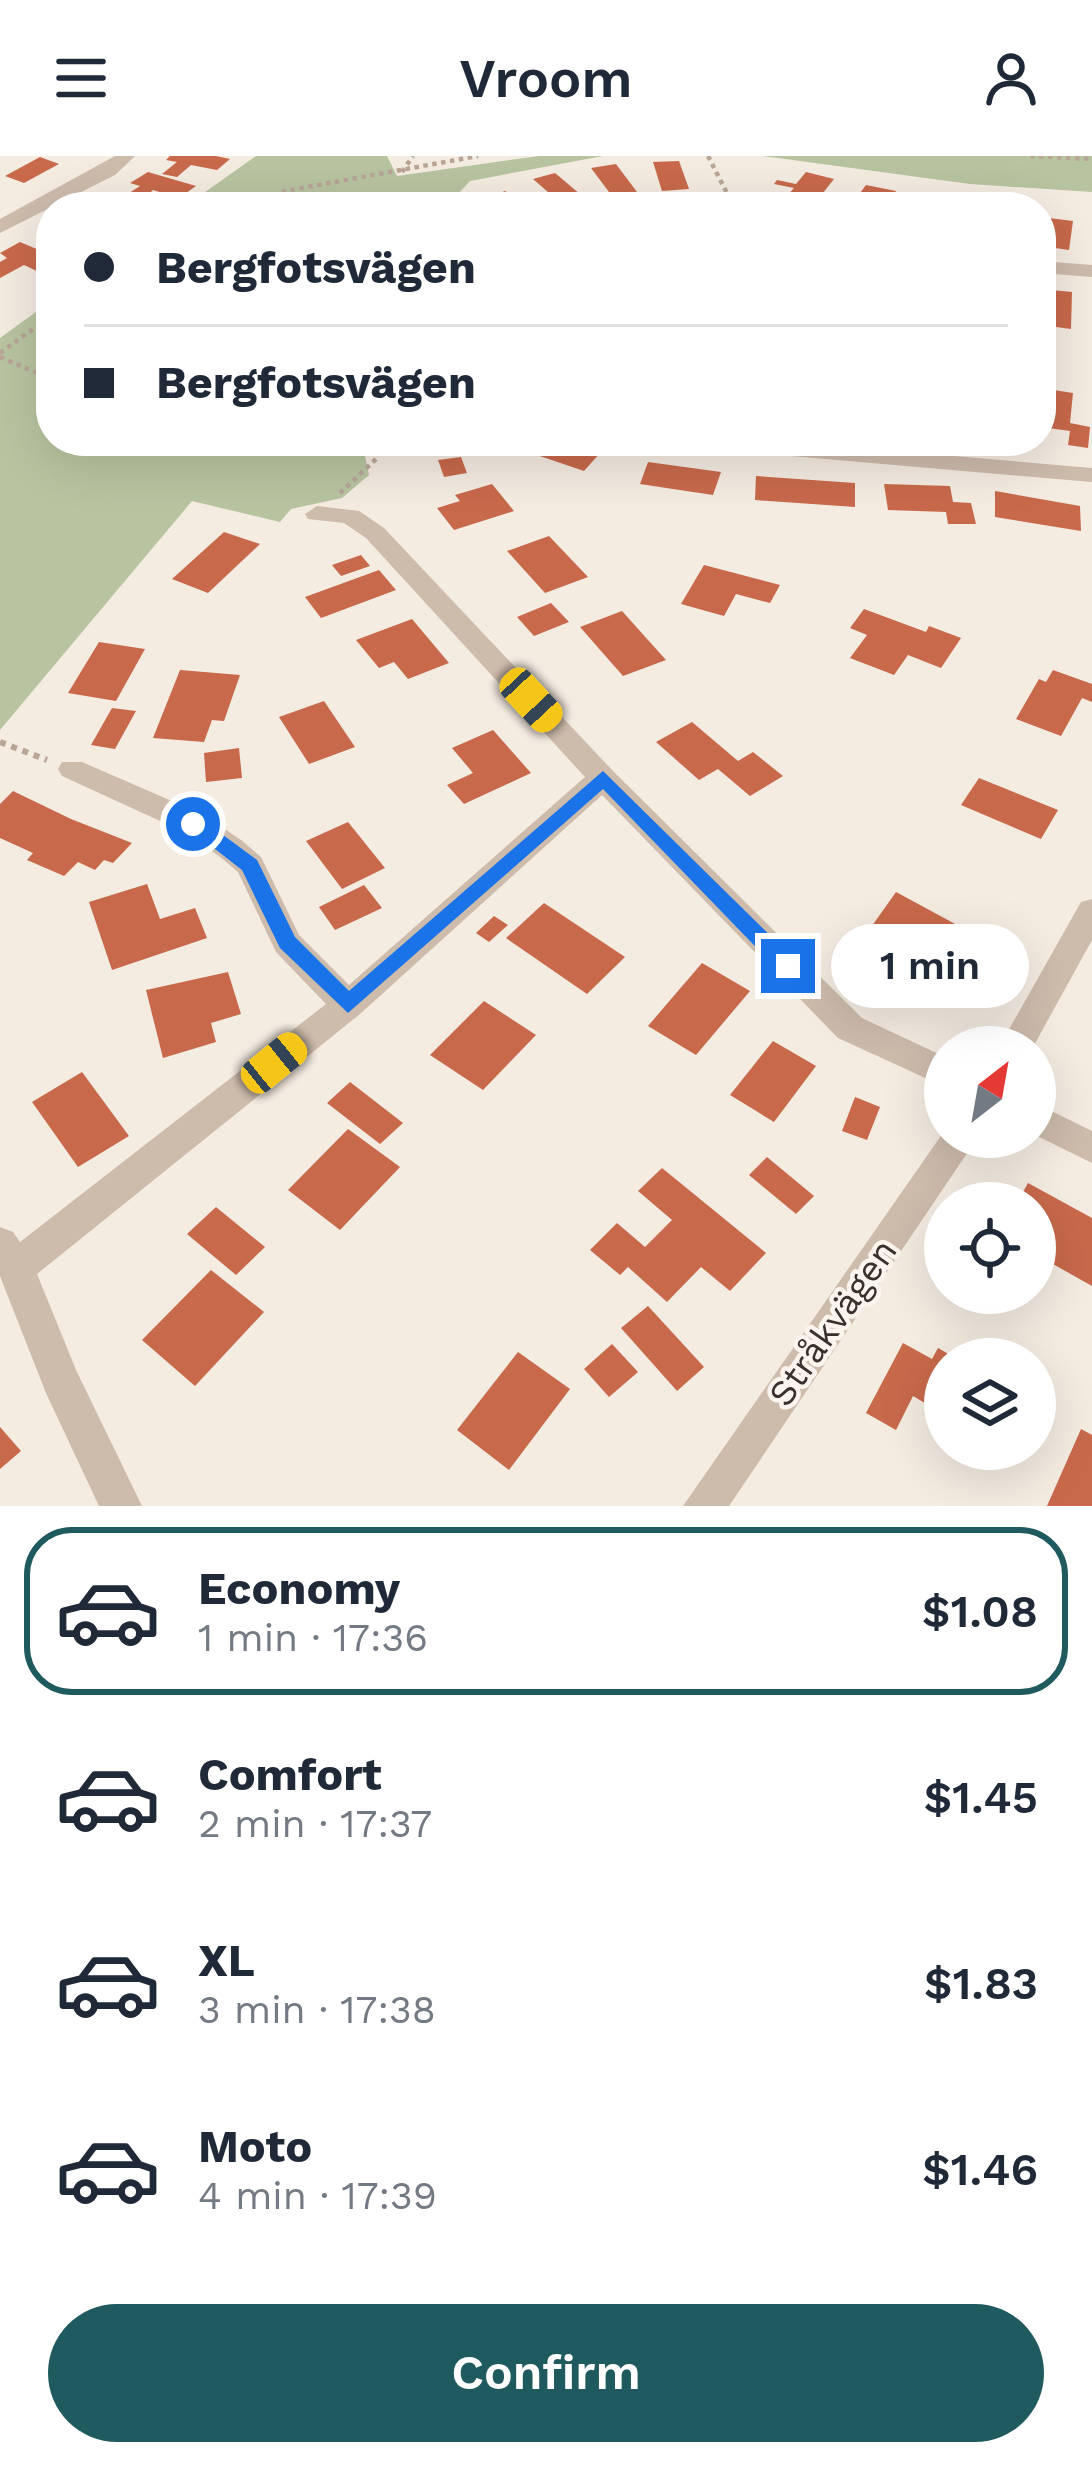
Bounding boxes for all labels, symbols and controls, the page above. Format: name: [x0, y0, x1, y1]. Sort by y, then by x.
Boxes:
icon: menu: [48, 45, 114, 111]
icon: person: [978, 45, 1044, 111]
text: Vroom: [460, 47, 632, 110]
text: Bergfotsvägen: [156, 241, 476, 294]
text: Bergfotsvägen: [156, 356, 476, 409]
car: [493, 661, 569, 739]
route start: [166, 797, 220, 851]
callout: 1 min: [830, 924, 1028, 1008]
route end: [761, 939, 815, 993]
text: 1 min: [880, 943, 980, 988]
car: [235, 1026, 313, 1100]
north arrow: [924, 1026, 1056, 1158]
map controls: [924, 1026, 1056, 1470]
button: locate: [924, 1182, 1056, 1314]
street label: Stråkvägen: [760, 1231, 906, 1414]
button: layers: [924, 1338, 1056, 1470]
icon: car: [54, 1557, 162, 1665]
text: Economy: [198, 1562, 400, 1615]
text: $1.08: [922, 1585, 1038, 1638]
text: 1 min · 17:36: [198, 1615, 428, 1660]
icon: car: [54, 1743, 162, 1851]
text: Comfort: [198, 1748, 382, 1801]
text: $1.45: [924, 1771, 1038, 1824]
text: 2 min · 17:37: [198, 1801, 432, 1846]
icon: car: [54, 1929, 162, 2037]
text: XL: [198, 1934, 255, 1987]
text: $1.83: [924, 1957, 1038, 2010]
text: 3 min · 17:38: [198, 1987, 436, 2032]
icon: car: [54, 2115, 162, 2223]
text: Moto: [198, 2120, 312, 2173]
text: $1.46: [922, 2143, 1038, 2196]
text: 4 min · 17:39: [198, 2173, 437, 2218]
button: Confirm: [48, 2304, 1044, 2442]

